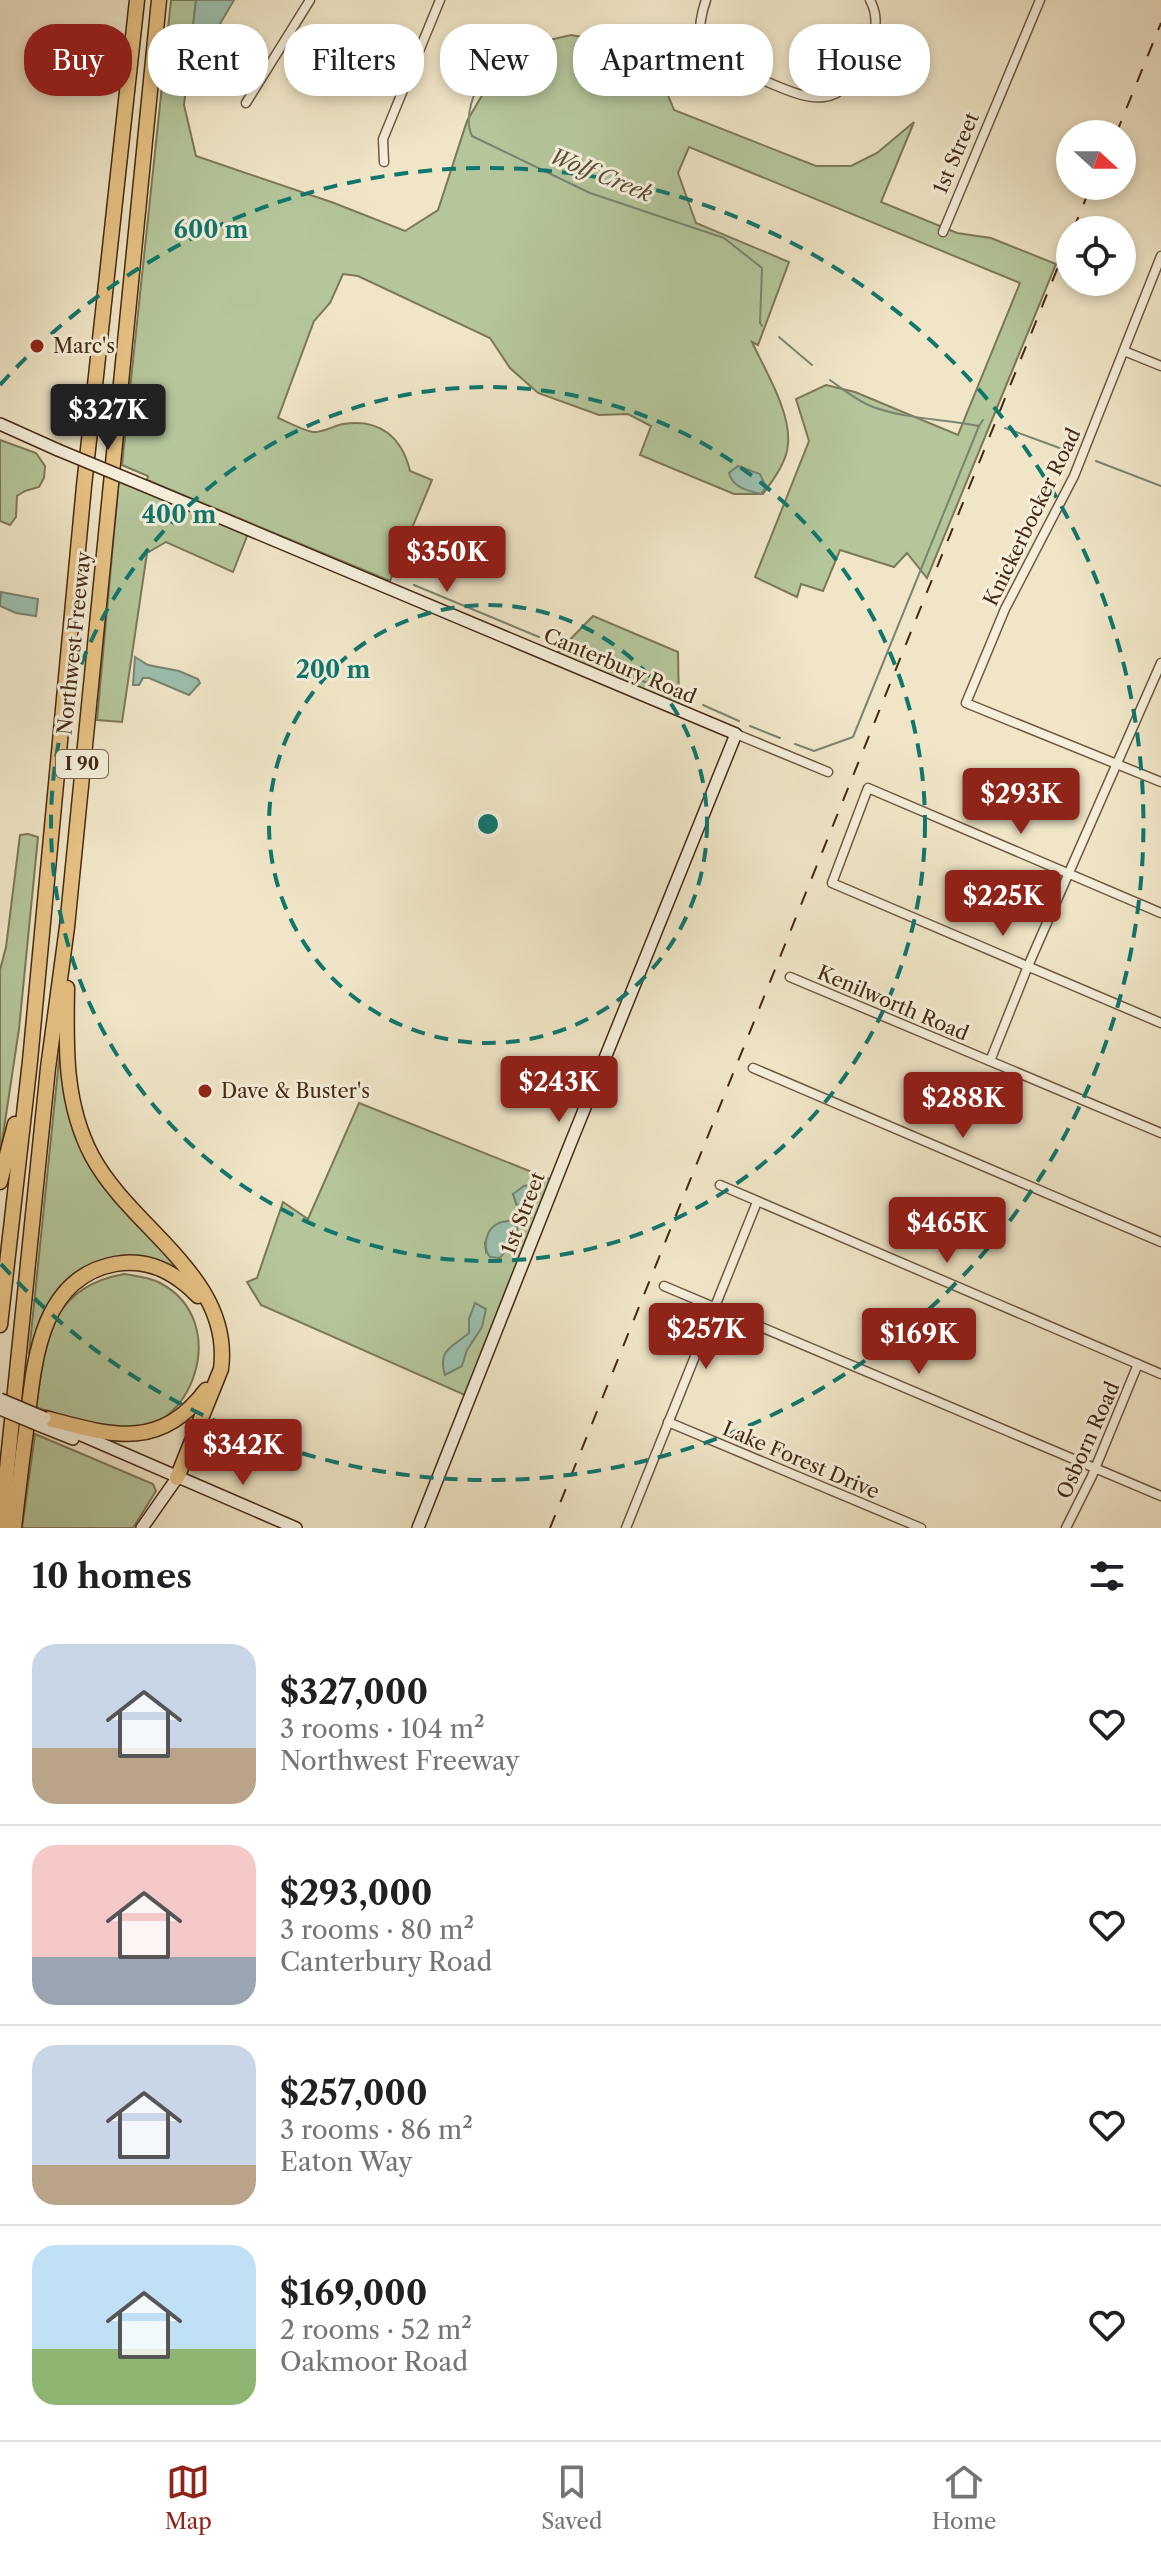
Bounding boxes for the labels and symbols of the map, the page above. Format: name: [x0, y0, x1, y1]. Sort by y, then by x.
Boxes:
street label: 1st Street: [928, 109, 984, 197]
north arrow: [1056, 120, 1136, 200]
water label: Wolf Creek: [546, 142, 657, 208]
text: 600 m: [174, 215, 248, 244]
place label: Marc's: [53, 334, 115, 358]
marker: Marc's: [28, 337, 46, 355]
pin: $327K: [52, 384, 164, 452]
street label: Knickerbocker Road: [979, 424, 1085, 610]
text: 400 m: [142, 500, 216, 529]
pin: $350K: [391, 526, 503, 594]
street label: Northwest Freeway: [52, 549, 96, 736]
street label: Canterbury Road: [540, 623, 700, 709]
text: 200 m: [296, 655, 370, 684]
road number: I 90: [56, 750, 108, 778]
pin: $293K: [965, 768, 1077, 836]
centre of rings: [474, 810, 502, 838]
pin: $225K: [947, 870, 1059, 938]
street label: Kenilworth Road: [814, 960, 972, 1046]
pin: $243K: [503, 1056, 615, 1124]
pin: $288K: [907, 1072, 1019, 1140]
place label: Dave & Buster's: [221, 1079, 370, 1103]
marker: Dave & Buster's: [196, 1082, 214, 1100]
street label: 1st Street: [496, 1169, 550, 1257]
pin: $465K: [891, 1197, 1003, 1265]
pin: $257K: [650, 1303, 762, 1371]
pin: $169K: [863, 1308, 975, 1376]
street label: Osborn Road: [1052, 1378, 1124, 1502]
street label: Lake Forest Drive: [719, 1416, 883, 1504]
pin: $342K: [187, 1419, 299, 1487]

